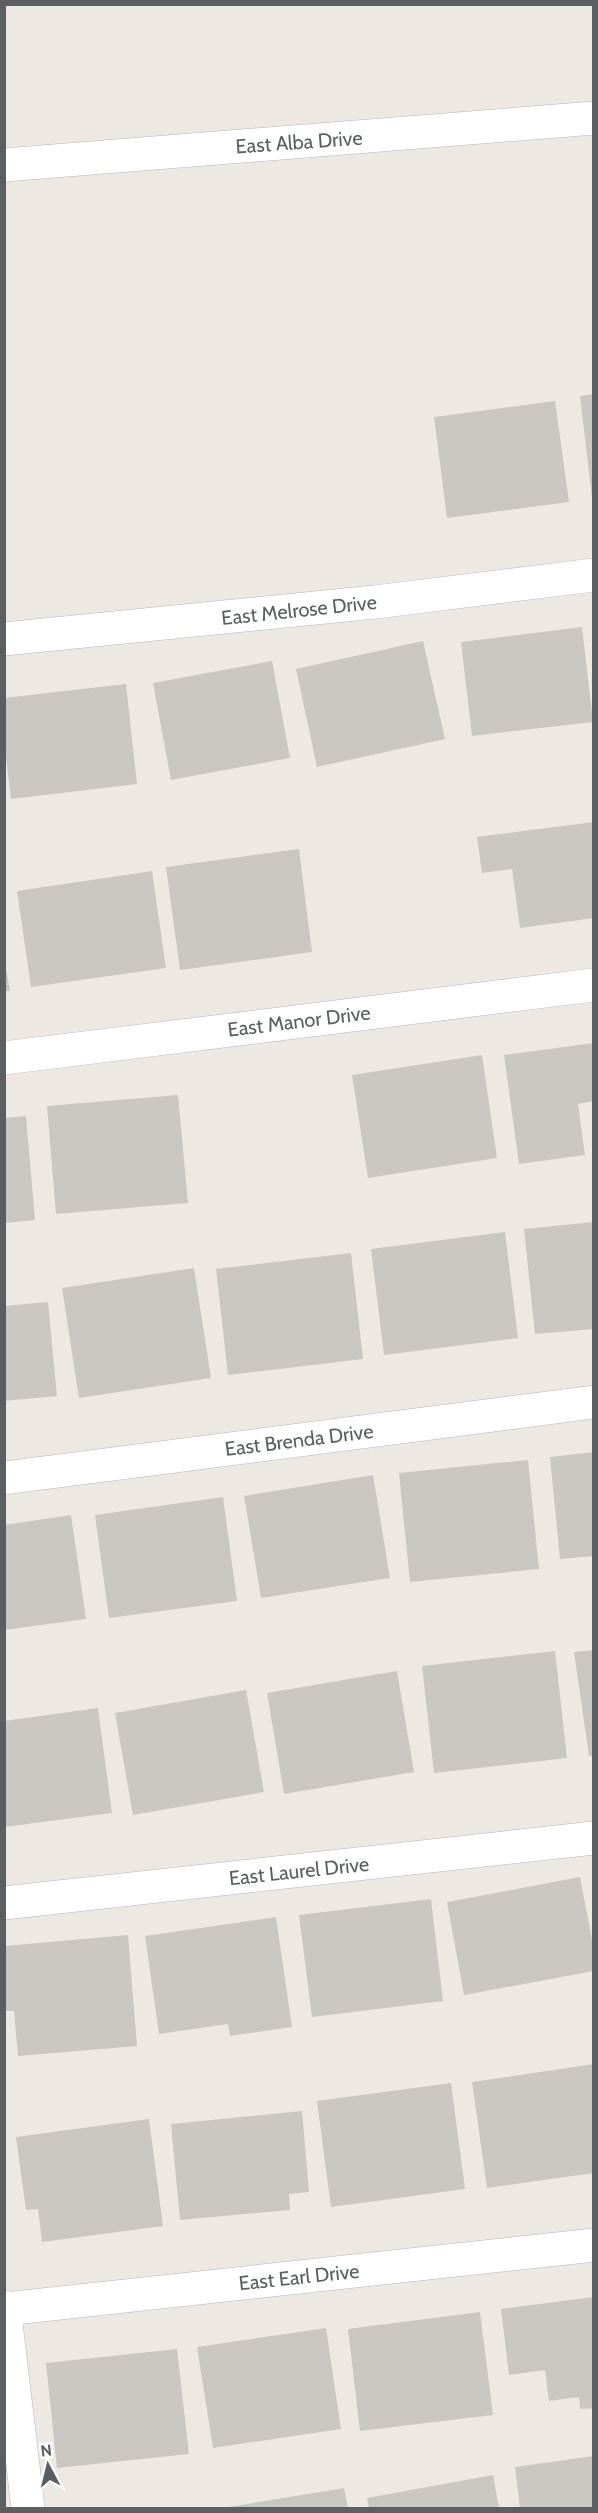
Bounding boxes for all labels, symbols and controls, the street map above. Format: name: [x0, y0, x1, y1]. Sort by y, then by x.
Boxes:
street label: East Alba Drive: [235, 126, 363, 158]
street label: East Melrose Drive: [220, 590, 378, 630]
street label: East Manor Drive: [226, 1000, 372, 1042]
street label: East Brenda Drive: [223, 1419, 375, 1461]
street label: East Laurel Drive: [228, 1852, 370, 1890]
street label: East Earl Drive: [237, 2259, 361, 2295]
north arrow: [18, 2435, 78, 2495]
text: N: [39, 2440, 53, 2461]

